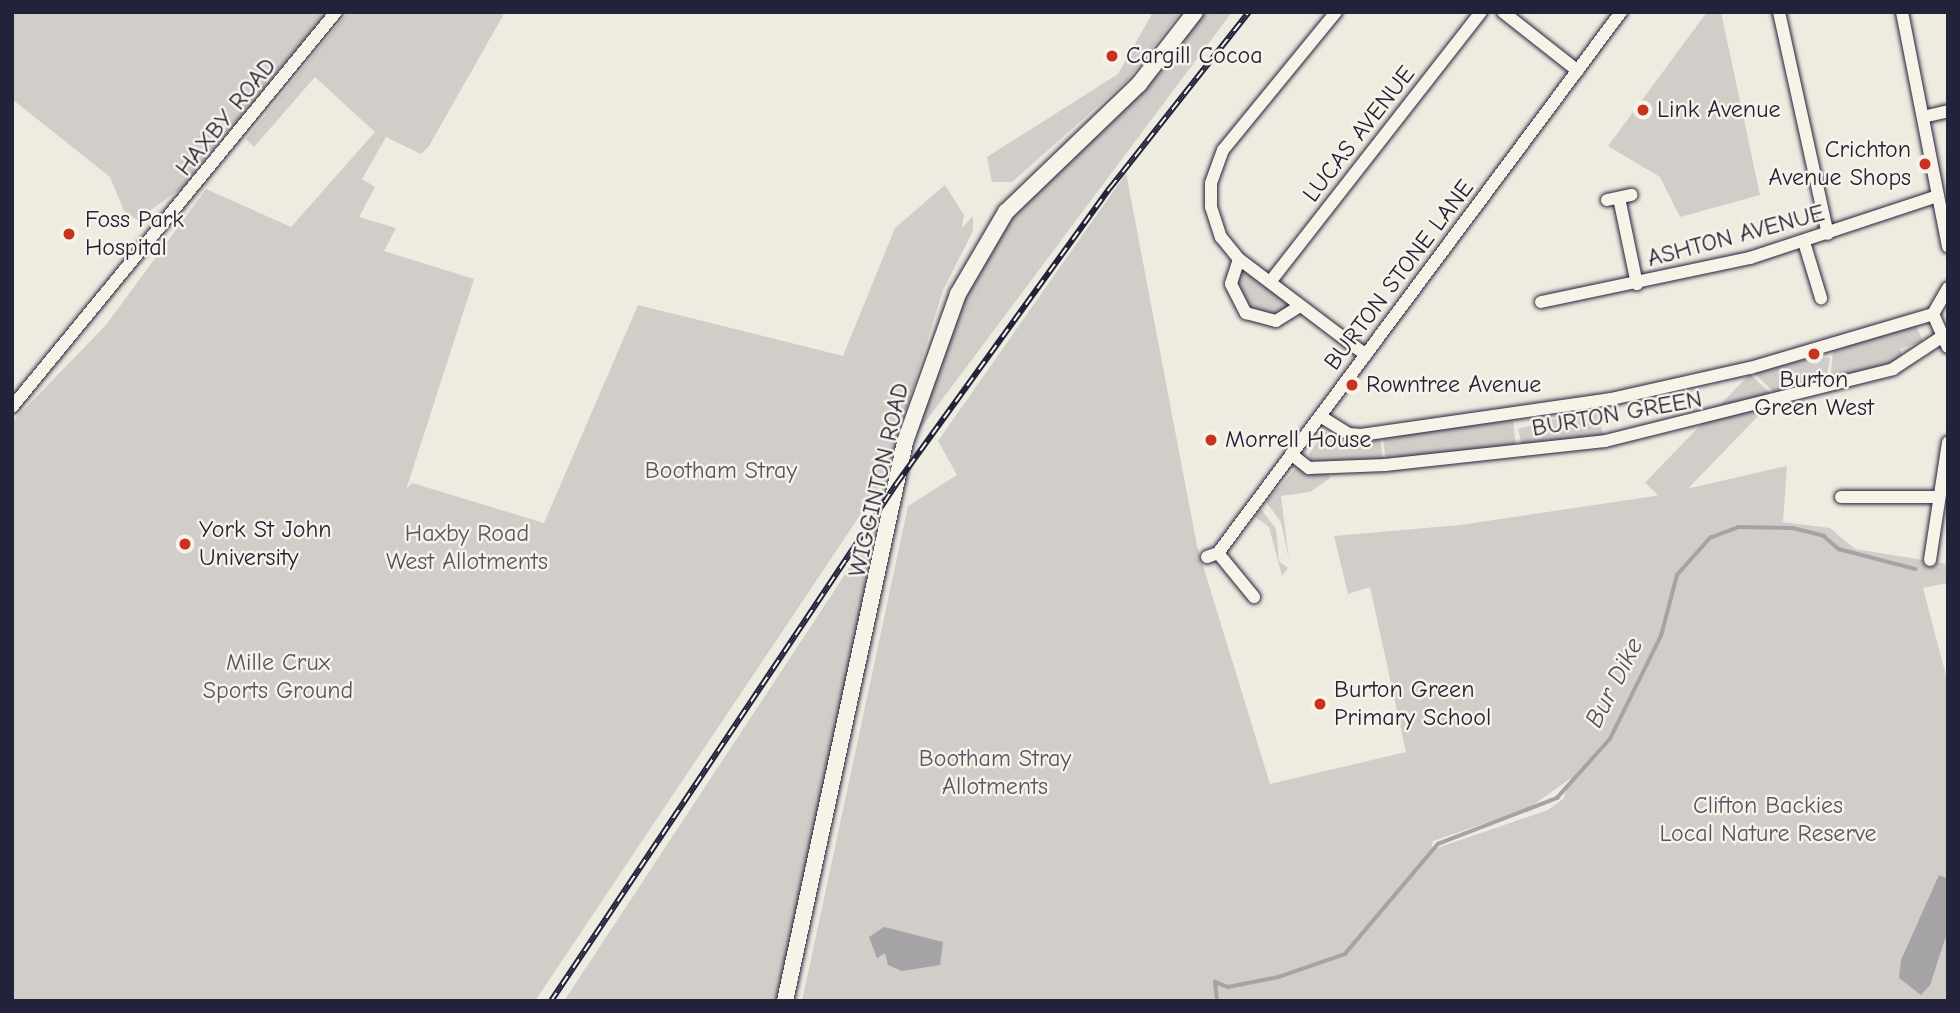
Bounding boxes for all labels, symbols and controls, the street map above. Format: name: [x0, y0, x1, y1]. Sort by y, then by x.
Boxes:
place label: Cargill Cocoa: [1126, 42, 1263, 70]
marker: Cargill Cocoa: [1104, 48, 1120, 64]
street label: HAXBY ROAD: [170, 52, 282, 182]
street label: LUCAS AVENUE: [1297, 60, 1421, 208]
place label: Link Avenue: [1657, 96, 1780, 124]
marker: Link Avenue: [1635, 102, 1651, 118]
place label: Crichton Avenue Shops: [1769, 136, 1911, 192]
marker: Crichton Avenue Shops: [1917, 156, 1933, 172]
street label: BURTON STONE LANE: [1318, 174, 1480, 376]
street label: ASHTON AVENUE: [1644, 199, 1828, 273]
place label: Foss Park Hospital: [85, 206, 184, 262]
marker: Foss Park Hospital: [59, 224, 79, 244]
marker: Burton Green West: [1806, 346, 1822, 362]
place label: Burton Green West: [1754, 366, 1874, 422]
place label: Rowntree Avenue: [1366, 371, 1541, 399]
marker: Rowntree Avenue: [1344, 377, 1360, 393]
street label: WIGGINTON ROAD: [843, 380, 915, 580]
street label: BURTON GREEN: [1530, 385, 1704, 443]
place label: Morrell House: [1225, 426, 1371, 454]
marker: Morrell House: [1203, 432, 1219, 448]
park label: Bootham Stray: [645, 457, 797, 485]
place label: York St John University: [199, 516, 332, 572]
park label: Haxby Road West Allotments: [386, 520, 548, 576]
marker: York St John University: [177, 536, 193, 552]
water label: Bur Dike: [1579, 633, 1651, 733]
park label: Mille Crux Sports Ground: [203, 649, 353, 705]
place label: Burton Green Primary School: [1334, 676, 1491, 732]
marker: Burton Green Primary School: [1312, 696, 1328, 712]
park label: Bootham Stray Allotments: [919, 745, 1071, 801]
park label: Clifton Backies Local Nature Reserve: [1659, 792, 1877, 848]

